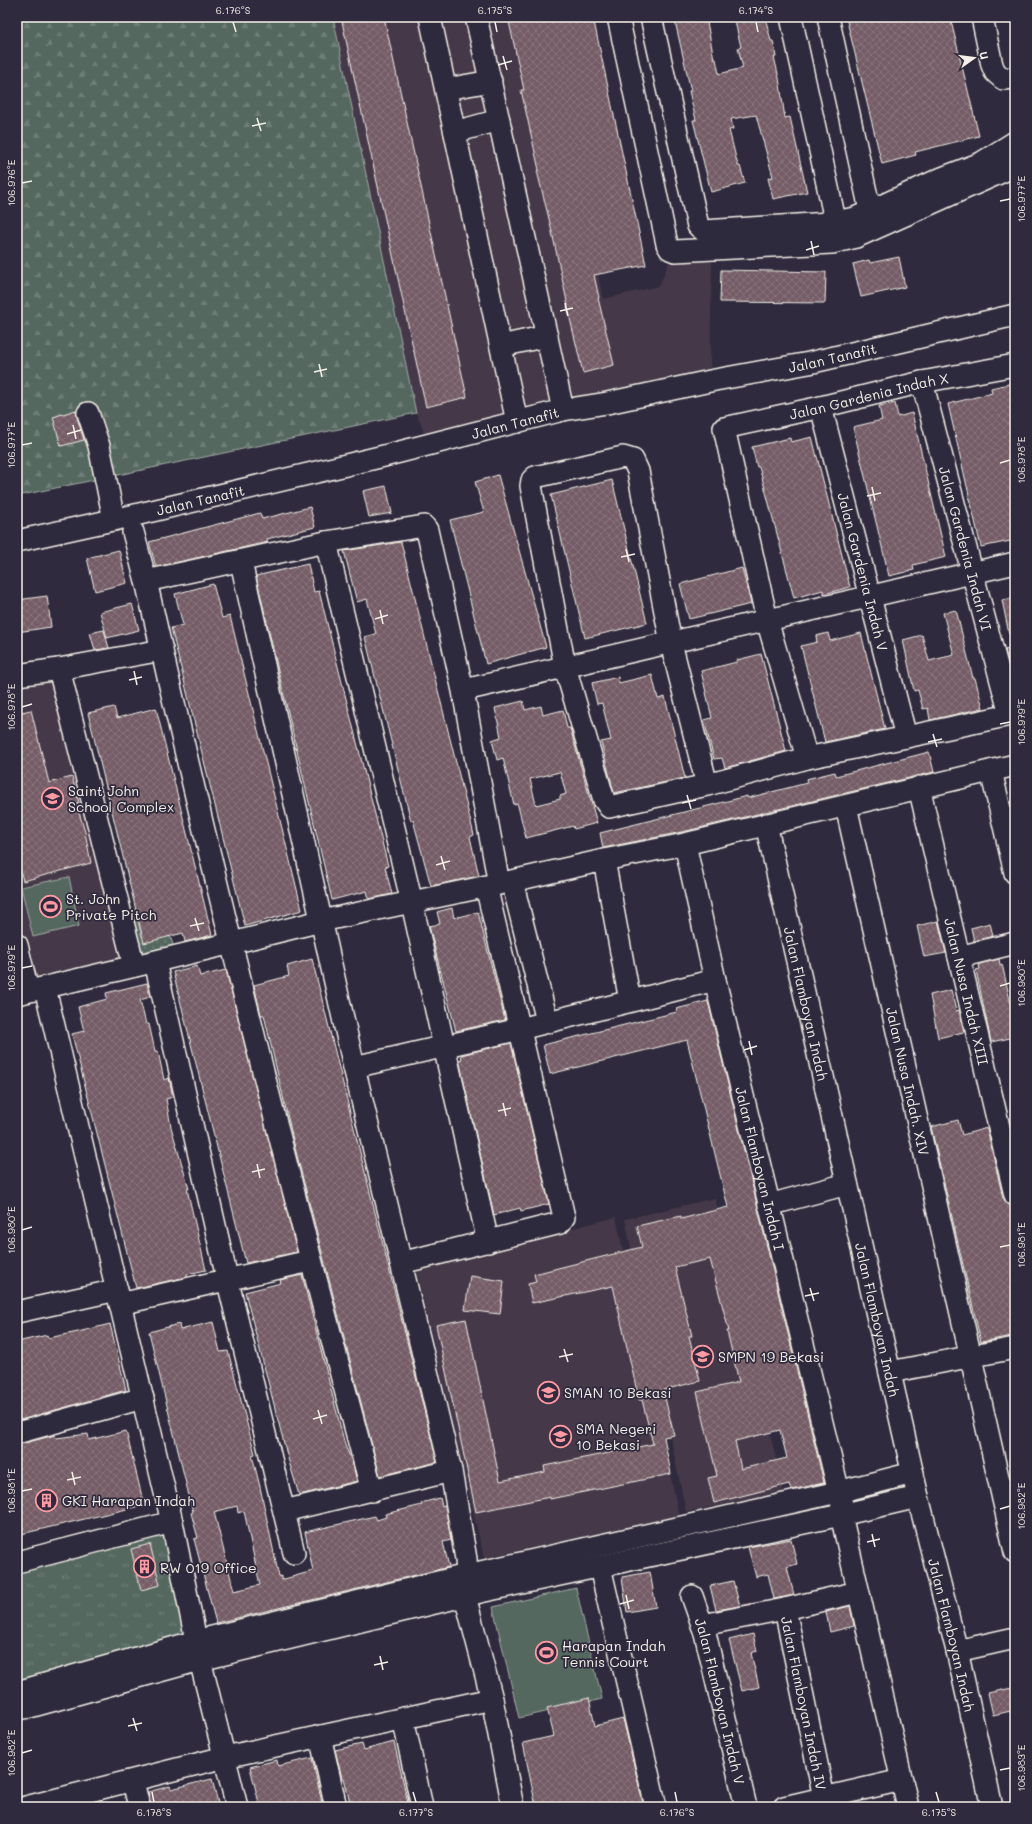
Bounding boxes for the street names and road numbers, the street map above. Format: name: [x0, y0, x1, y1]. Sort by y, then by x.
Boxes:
street label: Jalan Tanafit: [787, 338, 878, 376]
street label: Jalan Gardenia Indah X: [787, 368, 950, 423]
street label: Jalan Tanafit: [469, 402, 561, 443]
street label: Jalan Gardenia Indah VI: [935, 464, 997, 632]
street label: Jalan Tanafit: [154, 480, 246, 519]
street label: Jalan Gardenia Indah V: [834, 490, 893, 653]
street label: Jalan Nusa Indah XIII: [941, 916, 994, 1067]
street label: Jalan Flamboyan Indah: [780, 925, 833, 1082]
street label: Jalan Nusa Indah. XIV: [882, 1005, 934, 1157]
street label: Jalan Flamboyan Indah I: [732, 1085, 790, 1252]
street label: Jalan Flamboyan Indah: [851, 1241, 905, 1398]
street label: Jalan Flamboyan Indah: [924, 1556, 980, 1713]
street label: Jalan Flamboyan Indah V: [691, 1615, 750, 1786]
street label: Jalan Flamboyan Indah IV: [777, 1615, 832, 1792]

